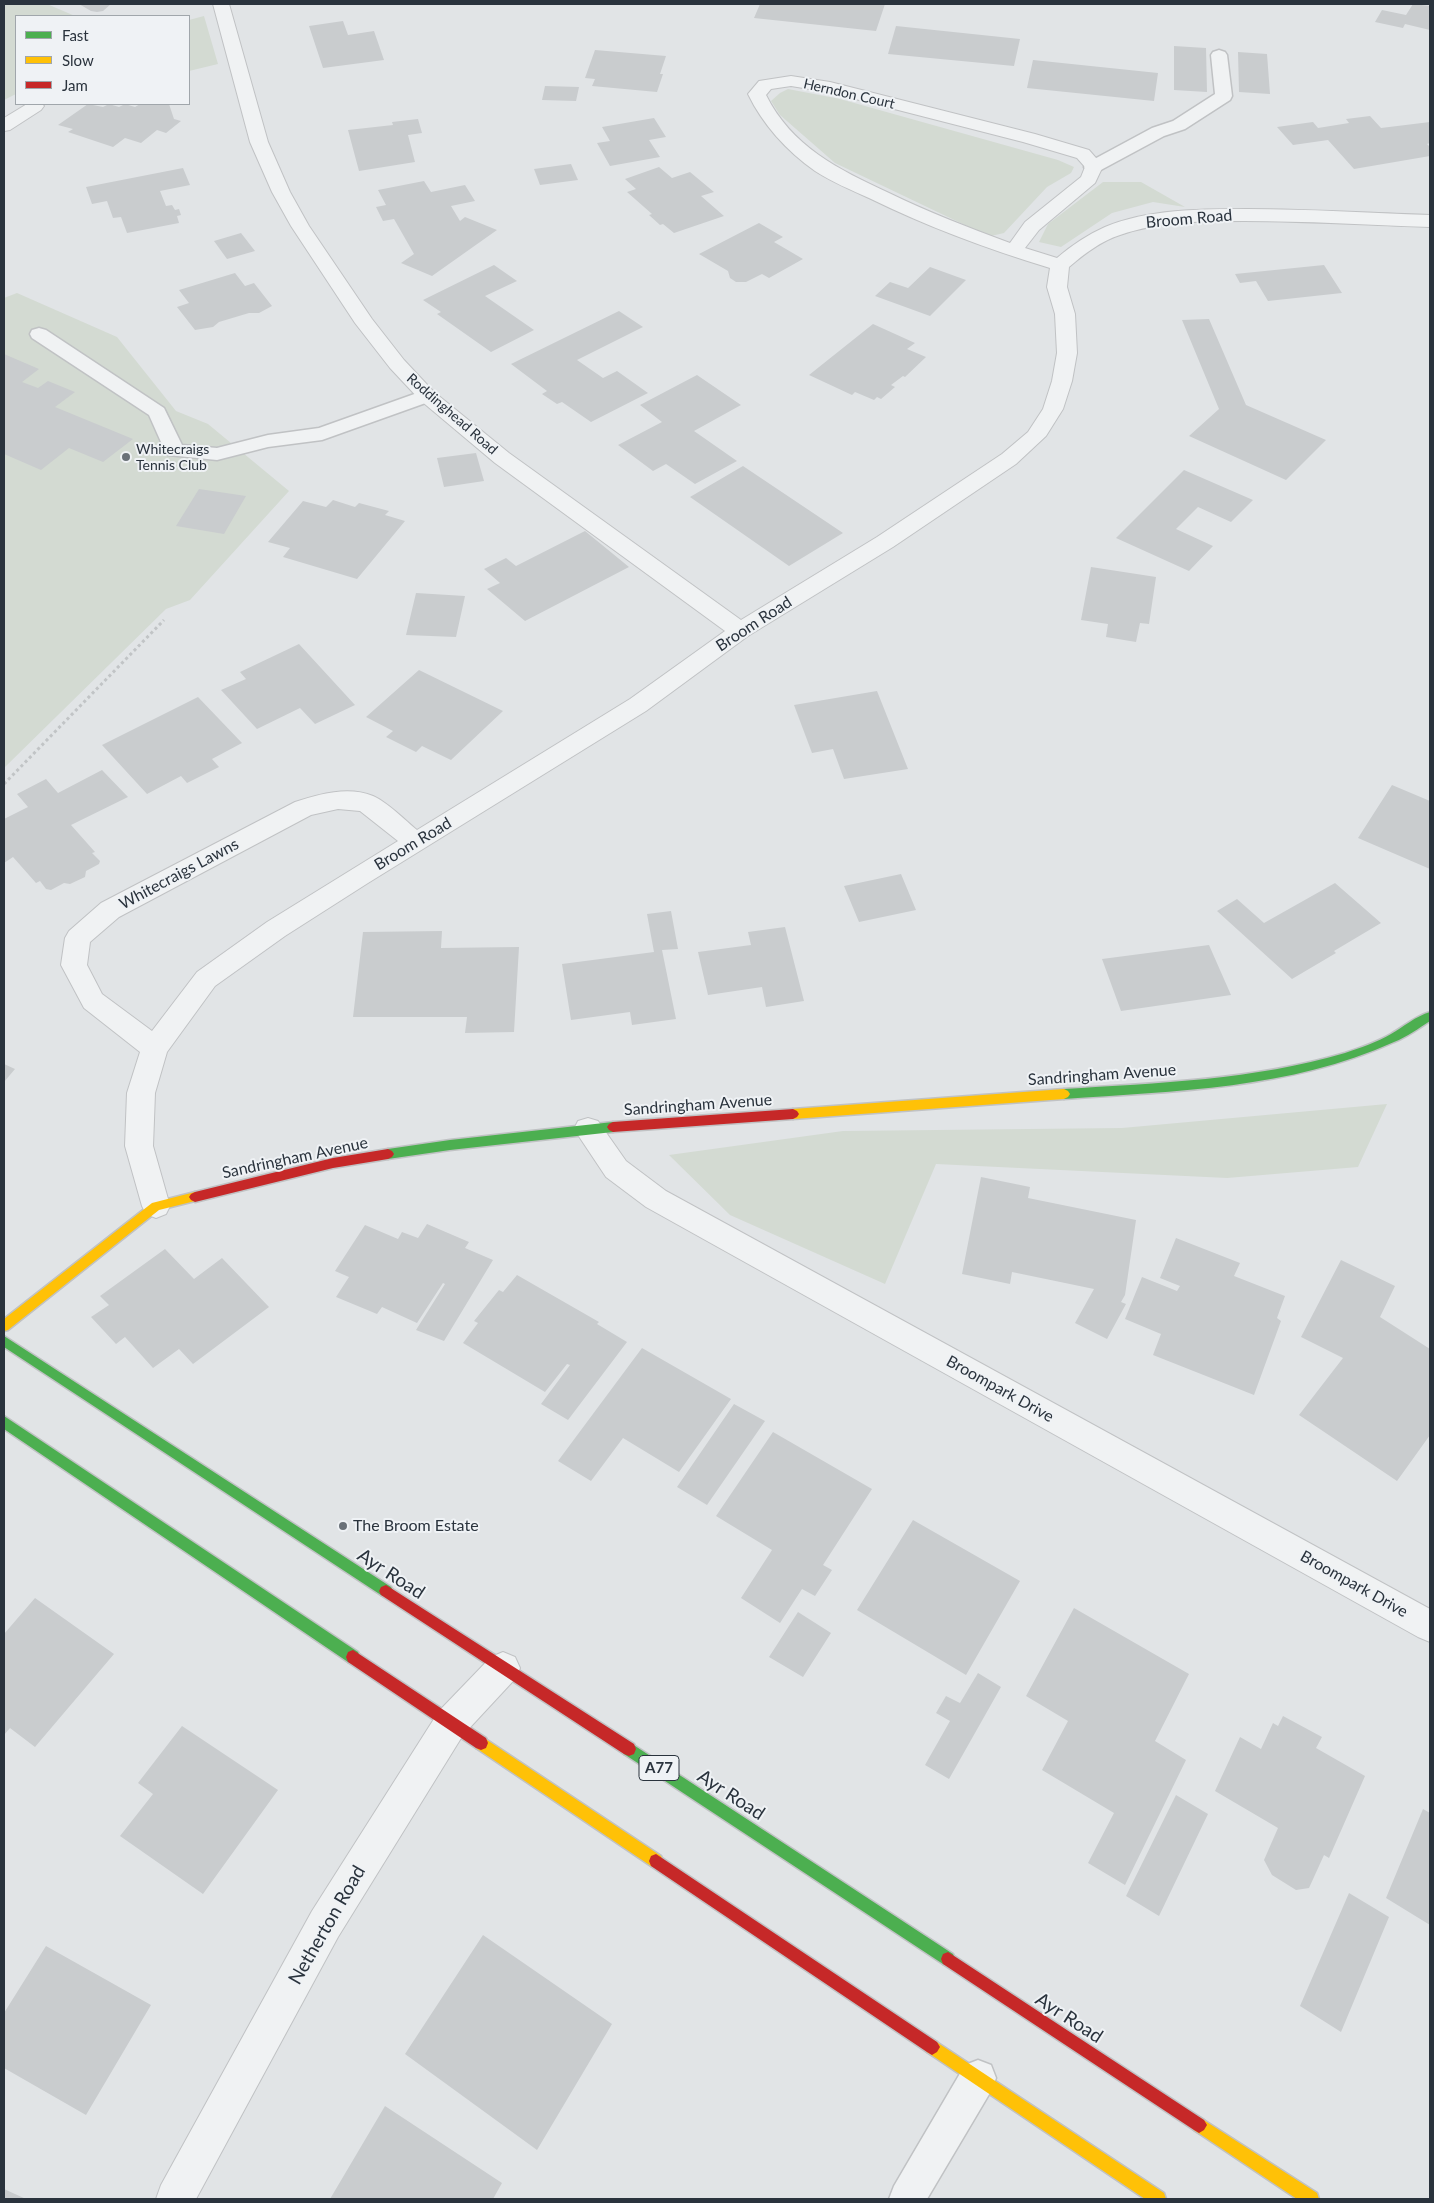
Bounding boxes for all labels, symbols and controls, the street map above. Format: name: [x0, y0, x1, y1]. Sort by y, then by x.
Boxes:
legend: [15, 15, 190, 105]
text: Fast: [62, 26, 89, 44]
text: Slow: [62, 51, 94, 69]
street label: Herndon Court: [802, 75, 896, 113]
text: Jam: [62, 76, 88, 94]
street label: Broom Road: [1145, 206, 1233, 232]
street label: Roddinghead Road: [403, 370, 501, 458]
place label: Whitecraigs Tennis Club: [136, 441, 209, 474]
marker: Whitecraigs Tennis Club: [120, 451, 132, 463]
street label: Broom Road: [712, 592, 796, 656]
street label: Broom Road: [371, 813, 455, 875]
street label: Whitecraigs Lawns: [116, 834, 242, 914]
street label: Sandringham Avenue: [1027, 1060, 1177, 1090]
street label: Sandringham Avenue: [623, 1090, 773, 1120]
street label: Sandringham Avenue: [220, 1133, 370, 1183]
street label: Broompark Drive: [943, 1351, 1057, 1427]
place label: The Broom Estate: [353, 1516, 479, 1536]
marker: The Broom Estate: [337, 1520, 349, 1532]
street label: Ayr Road: [353, 1544, 429, 1604]
street label: Broompark Drive: [1297, 1546, 1411, 1622]
road number: A77: [639, 1756, 679, 1780]
street label: Ayr Road: [693, 1765, 769, 1825]
street label: Netherton Road: [284, 1861, 370, 1989]
street label: Ayr Road: [1031, 1988, 1107, 2048]

